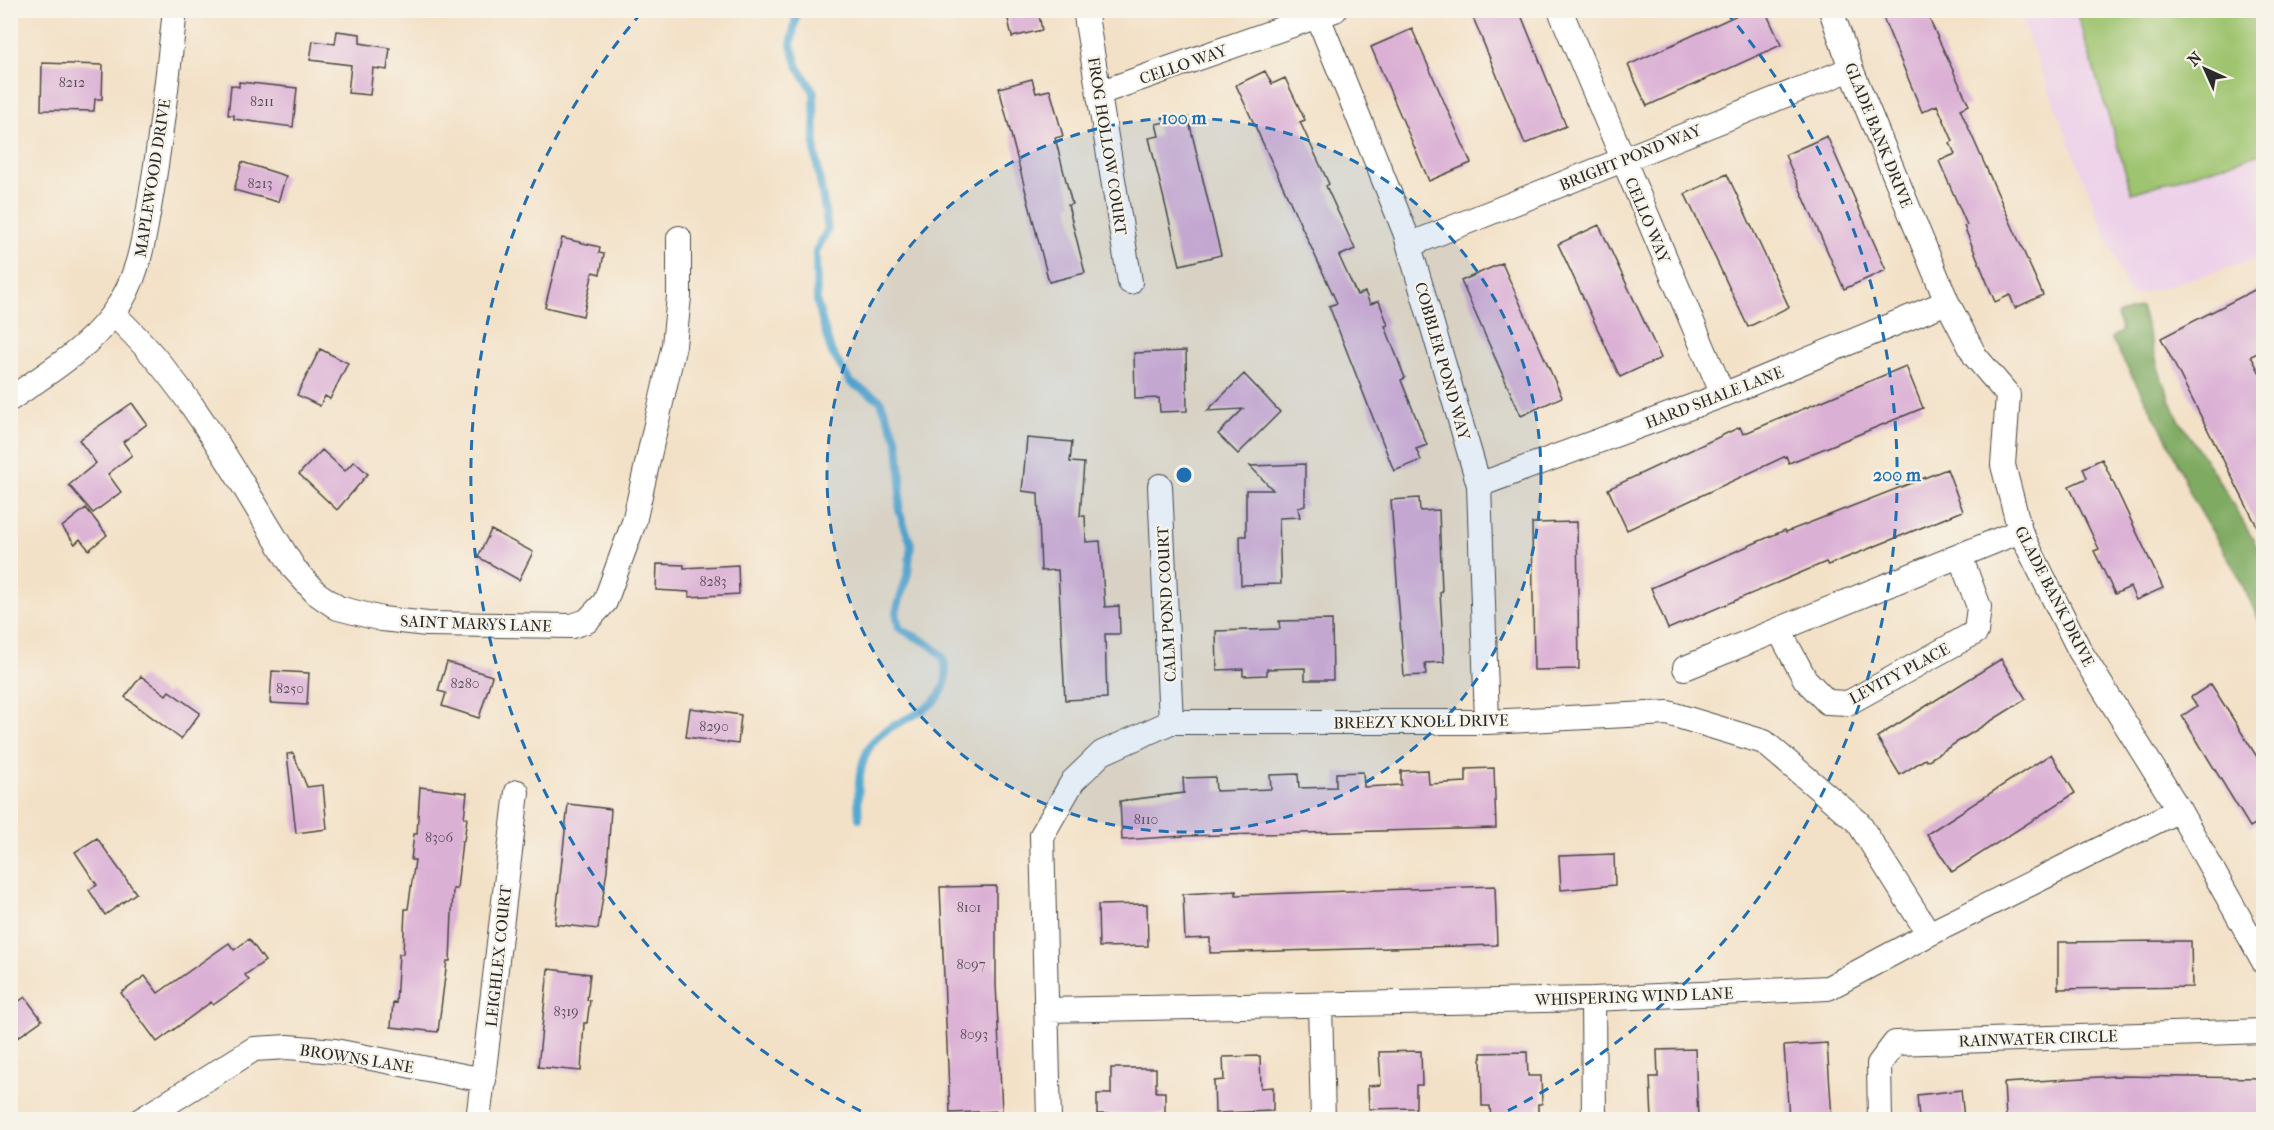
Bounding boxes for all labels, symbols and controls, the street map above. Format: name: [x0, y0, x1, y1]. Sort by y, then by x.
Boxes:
north arrow: [2175, 39, 2235, 99]
street label: CELLO WAY: [1137, 40, 1230, 88]
text: N: [2184, 47, 2206, 70]
street label: FROG HOLLOW COURT: [1084, 56, 1131, 237]
street label: GLADE BANK DRIVE: [1841, 60, 1916, 211]
house number: 8212: [59, 74, 85, 91]
house number: 8211: [250, 93, 274, 110]
street label: MAPLEWOOD DRIVE: [131, 97, 174, 259]
text: 100 m: [1161, 108, 1208, 129]
street label: BRIGHT POND WAY: [1556, 120, 1705, 195]
street label: CELLO WAY: [1621, 174, 1675, 267]
house number: 8213: [248, 175, 272, 192]
street label: COBBLER POND WAY: [1411, 280, 1475, 443]
street label: HARD SHALE LANE: [1642, 362, 1786, 433]
centre of rings: [1174, 465, 1194, 485]
text: 200 m: [1873, 465, 1922, 486]
street label: GLADE BANK DRIVE: [2011, 523, 2098, 670]
street label: CALM POND COURT: [1153, 525, 1180, 683]
house number: 8283: [699, 573, 727, 590]
street label: SAINT MARYS LANE: [400, 611, 552, 636]
street label: LEVITY PLACE: [1846, 639, 1953, 708]
house number: 8280: [451, 675, 480, 692]
house number: 8250: [276, 680, 304, 697]
street label: BREEZY KNOLL DRIVE: [1333, 710, 1509, 733]
house number: 8290: [699, 718, 729, 735]
house number: 8110: [1134, 811, 1158, 828]
house number: 8306: [425, 829, 453, 846]
street label: LEIGHLEX COURT: [482, 884, 515, 1028]
house number: 8101: [957, 899, 981, 916]
house number: 8097: [957, 956, 986, 973]
street label: WHISPERING WIND LANE: [1533, 984, 1734, 1009]
house number: 8319: [553, 1003, 579, 1020]
house number: 8093: [960, 1026, 988, 1043]
street label: RAINWATER CIRCLE: [1958, 1026, 2118, 1051]
street label: BROWNS LANE: [298, 1040, 416, 1077]

